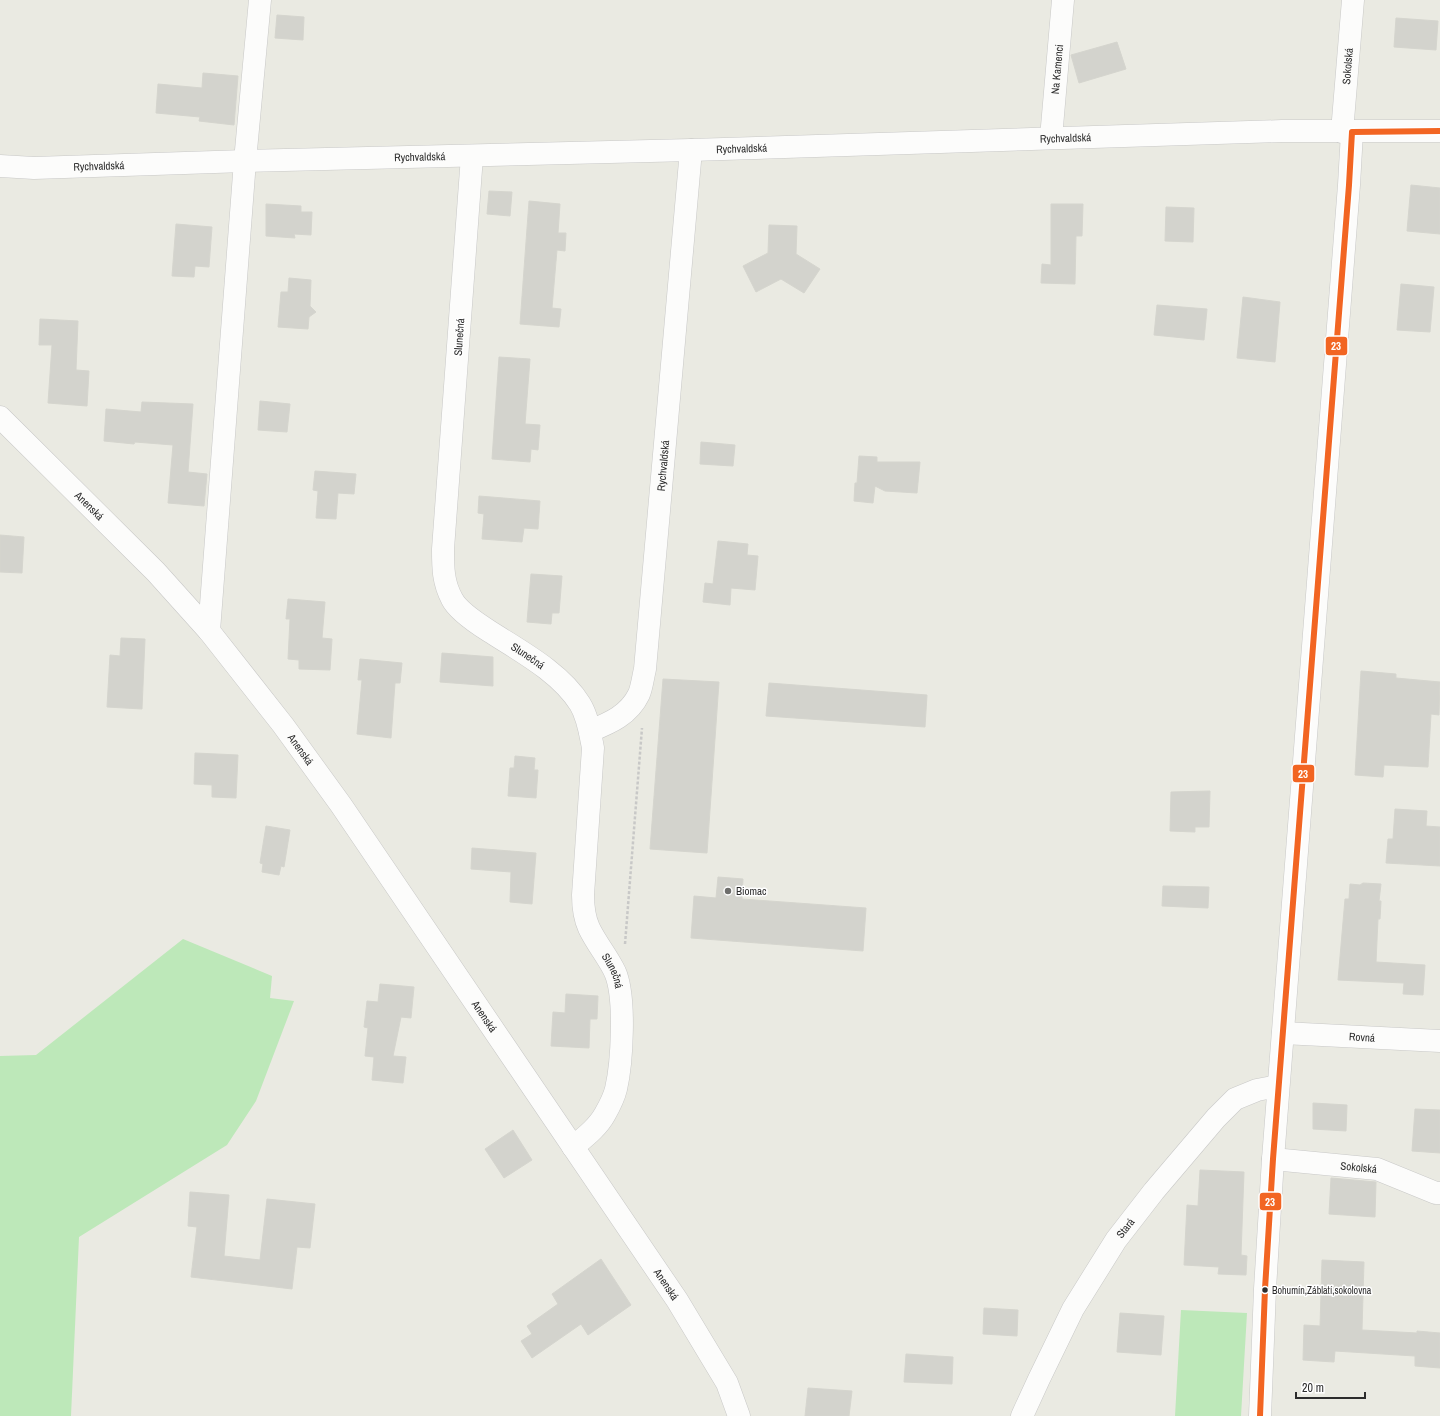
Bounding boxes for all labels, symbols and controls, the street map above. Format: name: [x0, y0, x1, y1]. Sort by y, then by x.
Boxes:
street label: Na Kamenci: [1048, 44, 1066, 95]
street label: Sokolská: [1339, 47, 1356, 85]
street label: Rychvaldská: [1040, 130, 1091, 146]
street label: Rychvaldská: [716, 141, 767, 156]
street label: Rychvaldská: [394, 149, 446, 164]
street label: Rychvaldská: [73, 158, 125, 174]
street label: Slunečná: [451, 318, 467, 356]
line badge: 23: [1325, 336, 1348, 356]
text: 23: [1331, 339, 1341, 353]
street label: Rychvaldská: [654, 439, 672, 492]
street label: Anenská: [71, 488, 107, 523]
street label: Slunečná: [508, 640, 548, 672]
street label: Anenská: [284, 730, 317, 768]
line badge: 23: [1292, 764, 1315, 783]
text: 23: [1298, 767, 1308, 781]
place label: Biomac: [736, 884, 767, 898]
marker: Biomac: [723, 886, 733, 896]
street label: Slunečná: [599, 950, 626, 989]
street label: Anenská: [468, 997, 500, 1035]
street label: Rovná: [1348, 1029, 1375, 1045]
street label: Sokolská: [1340, 1159, 1378, 1176]
line badge: 23: [1259, 1192, 1282, 1211]
text: 23: [1265, 1195, 1275, 1209]
street label: Stará: [1113, 1215, 1137, 1241]
street label: Anenská: [650, 1265, 682, 1303]
place label: Bohumín,Záblatí,sokolovna: [1272, 1284, 1372, 1297]
marker: Bohumín,Záblatí,sokolovna: [1260, 1285, 1270, 1295]
scale bar: [1296, 1374, 1365, 1400]
text: 20 m: [1302, 1380, 1324, 1396]

